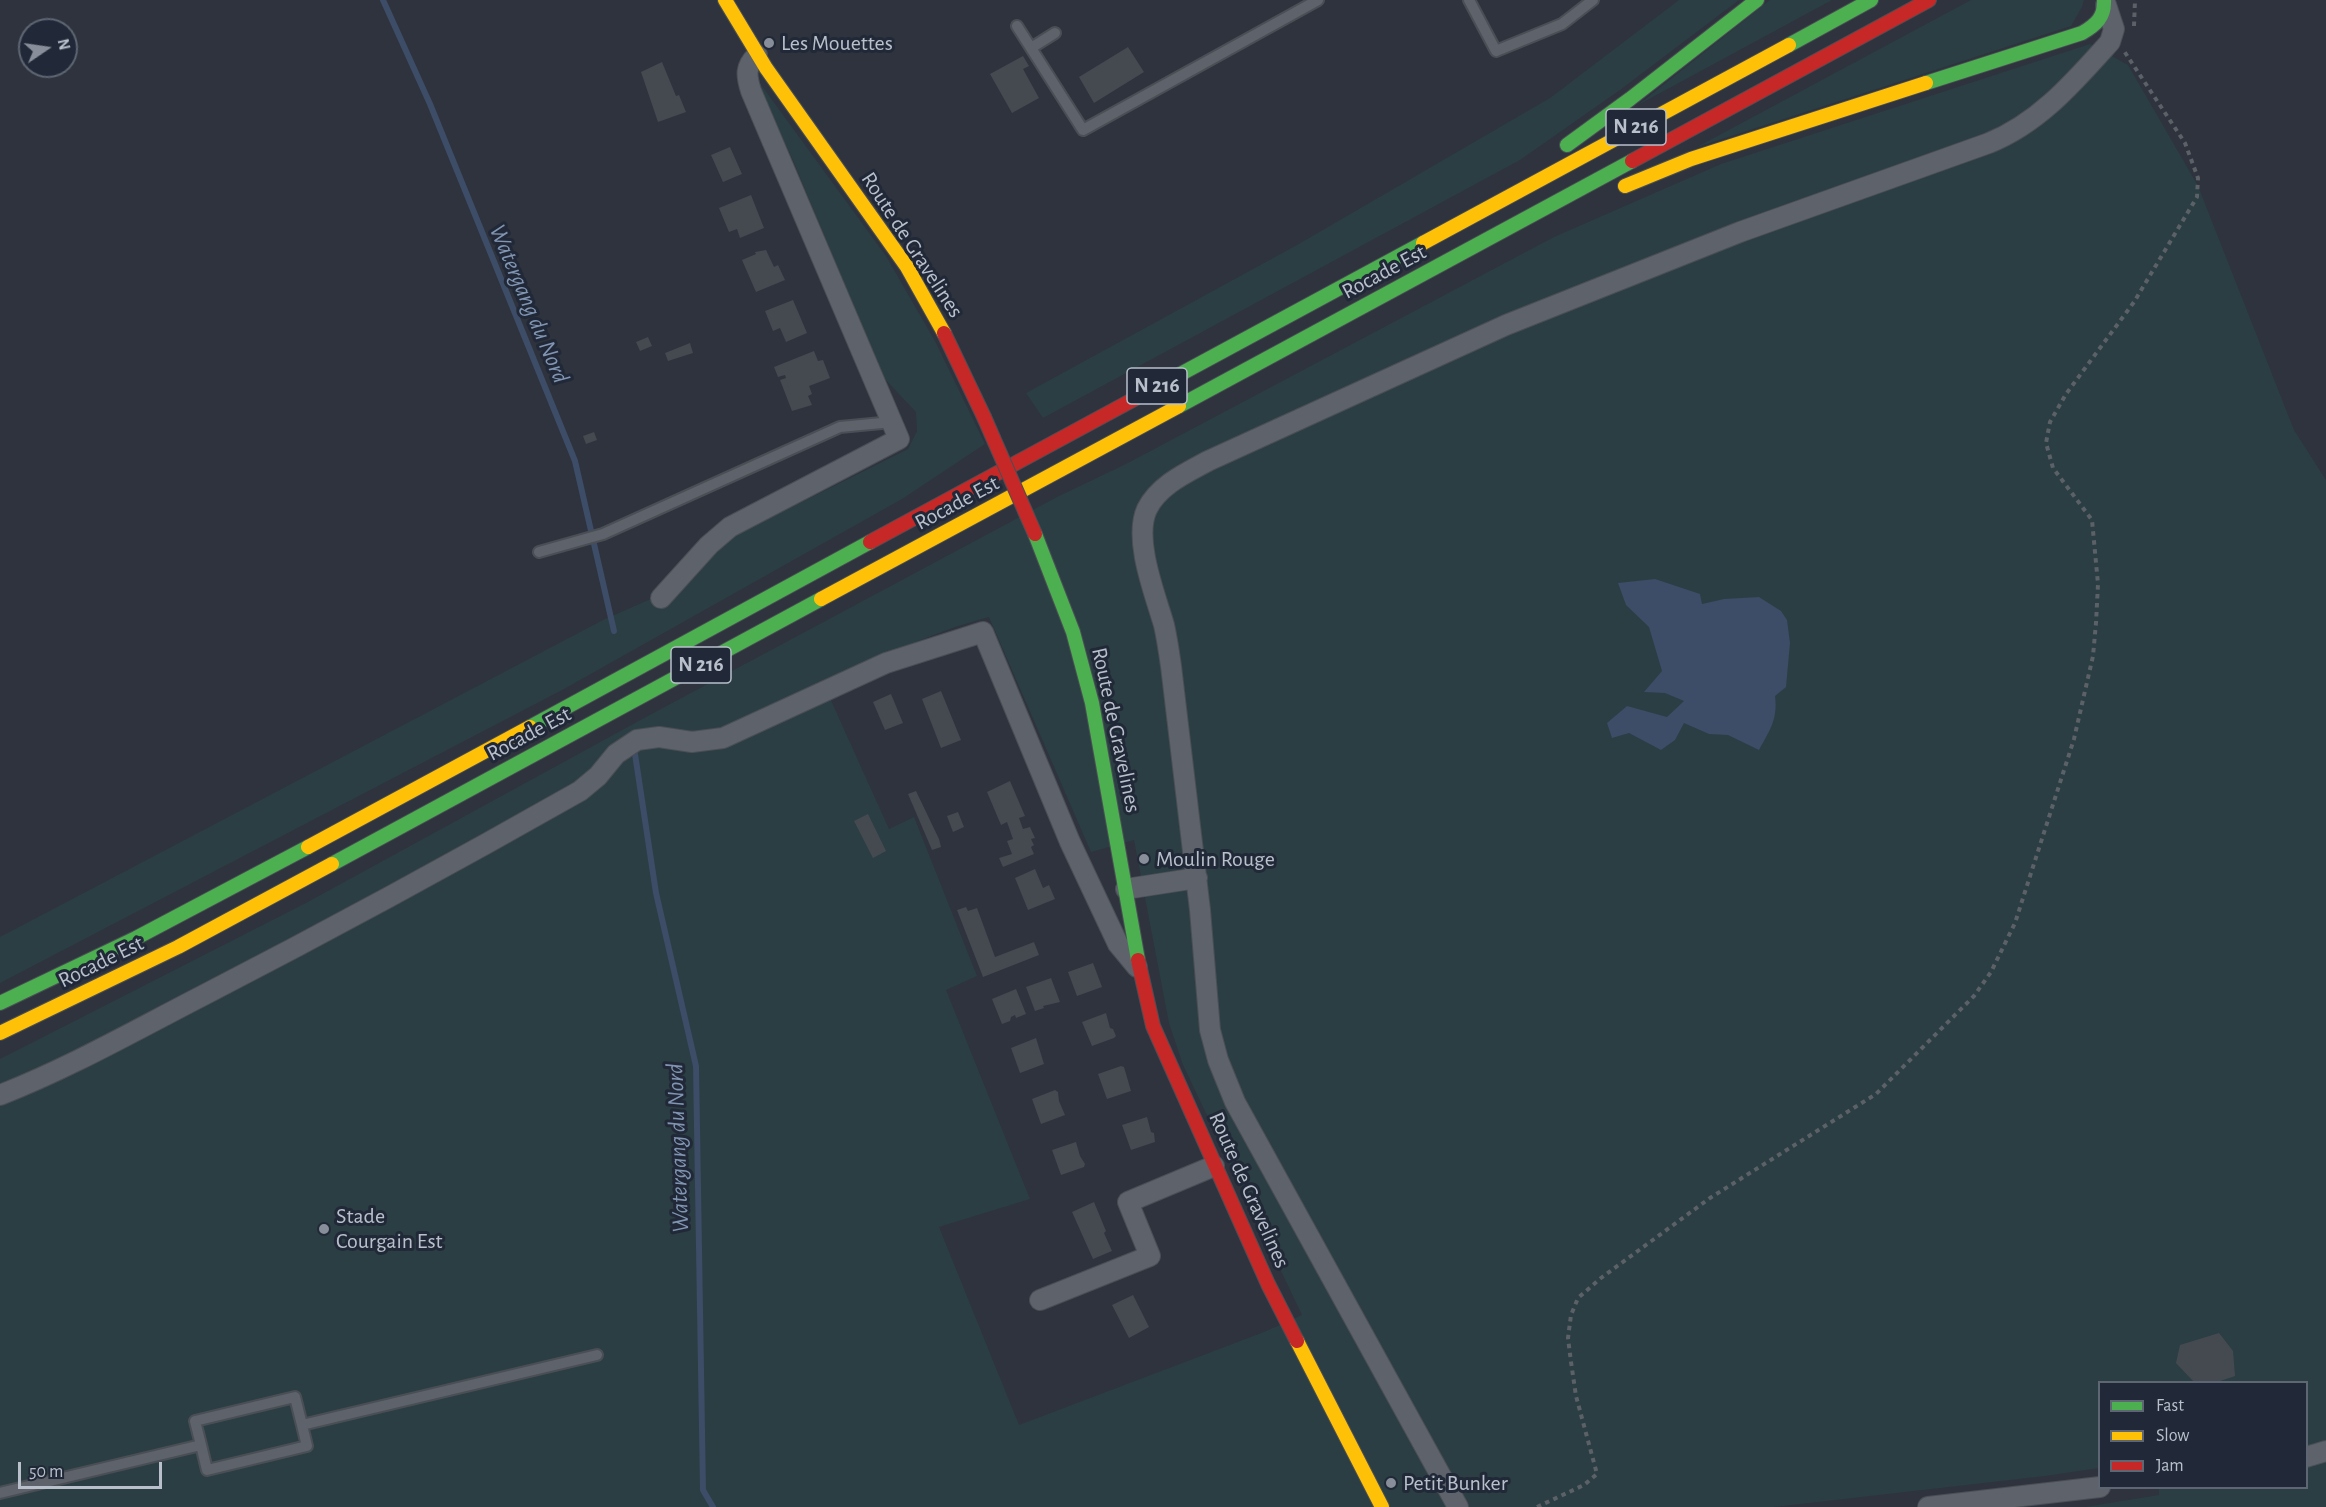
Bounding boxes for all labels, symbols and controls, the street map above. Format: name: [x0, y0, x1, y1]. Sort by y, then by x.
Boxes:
north arrow: [18, 18, 78, 78]
place label: Les Mouettes: [781, 30, 893, 56]
marker: Les Mouettes: [762, 36, 776, 50]
text: N: [55, 37, 73, 52]
road number: N 216: [1606, 109, 1666, 145]
street label: Route de Gravelines: [855, 167, 969, 323]
water label: Watergang du Nord: [483, 220, 575, 388]
street label: Rocade Est: [1337, 239, 1431, 305]
road number: N 216: [1127, 368, 1187, 404]
street label: Rocade Est: [910, 470, 1004, 536]
street label: Route de Gravelines: [1086, 645, 1146, 815]
road number: N 216: [671, 647, 731, 683]
street label: Rocade Est: [482, 701, 576, 767]
place label: Moulin Rouge: [1156, 846, 1275, 872]
marker: Moulin Rouge: [1137, 852, 1151, 866]
street label: Rocade Est: [54, 930, 148, 994]
water label: Watergang du Nord: [661, 1063, 695, 1233]
street label: Route de Gravelines: [1203, 1108, 1295, 1272]
place label: Stade Courgain Est: [336, 1203, 443, 1254]
marker: Stade Courgain Est: [317, 1222, 331, 1236]
legend: [2098, 1381, 2308, 1489]
text: Fast: [2156, 1397, 2184, 1415]
text: Slow: [2156, 1427, 2189, 1445]
scale bar: [21, 1450, 165, 1488]
text: Jam: [2156, 1457, 2184, 1475]
text: 50 m: [29, 1463, 63, 1481]
place label: Petit Bunker: [1403, 1470, 1508, 1496]
marker: Petit Bunker: [1384, 1476, 1398, 1490]

